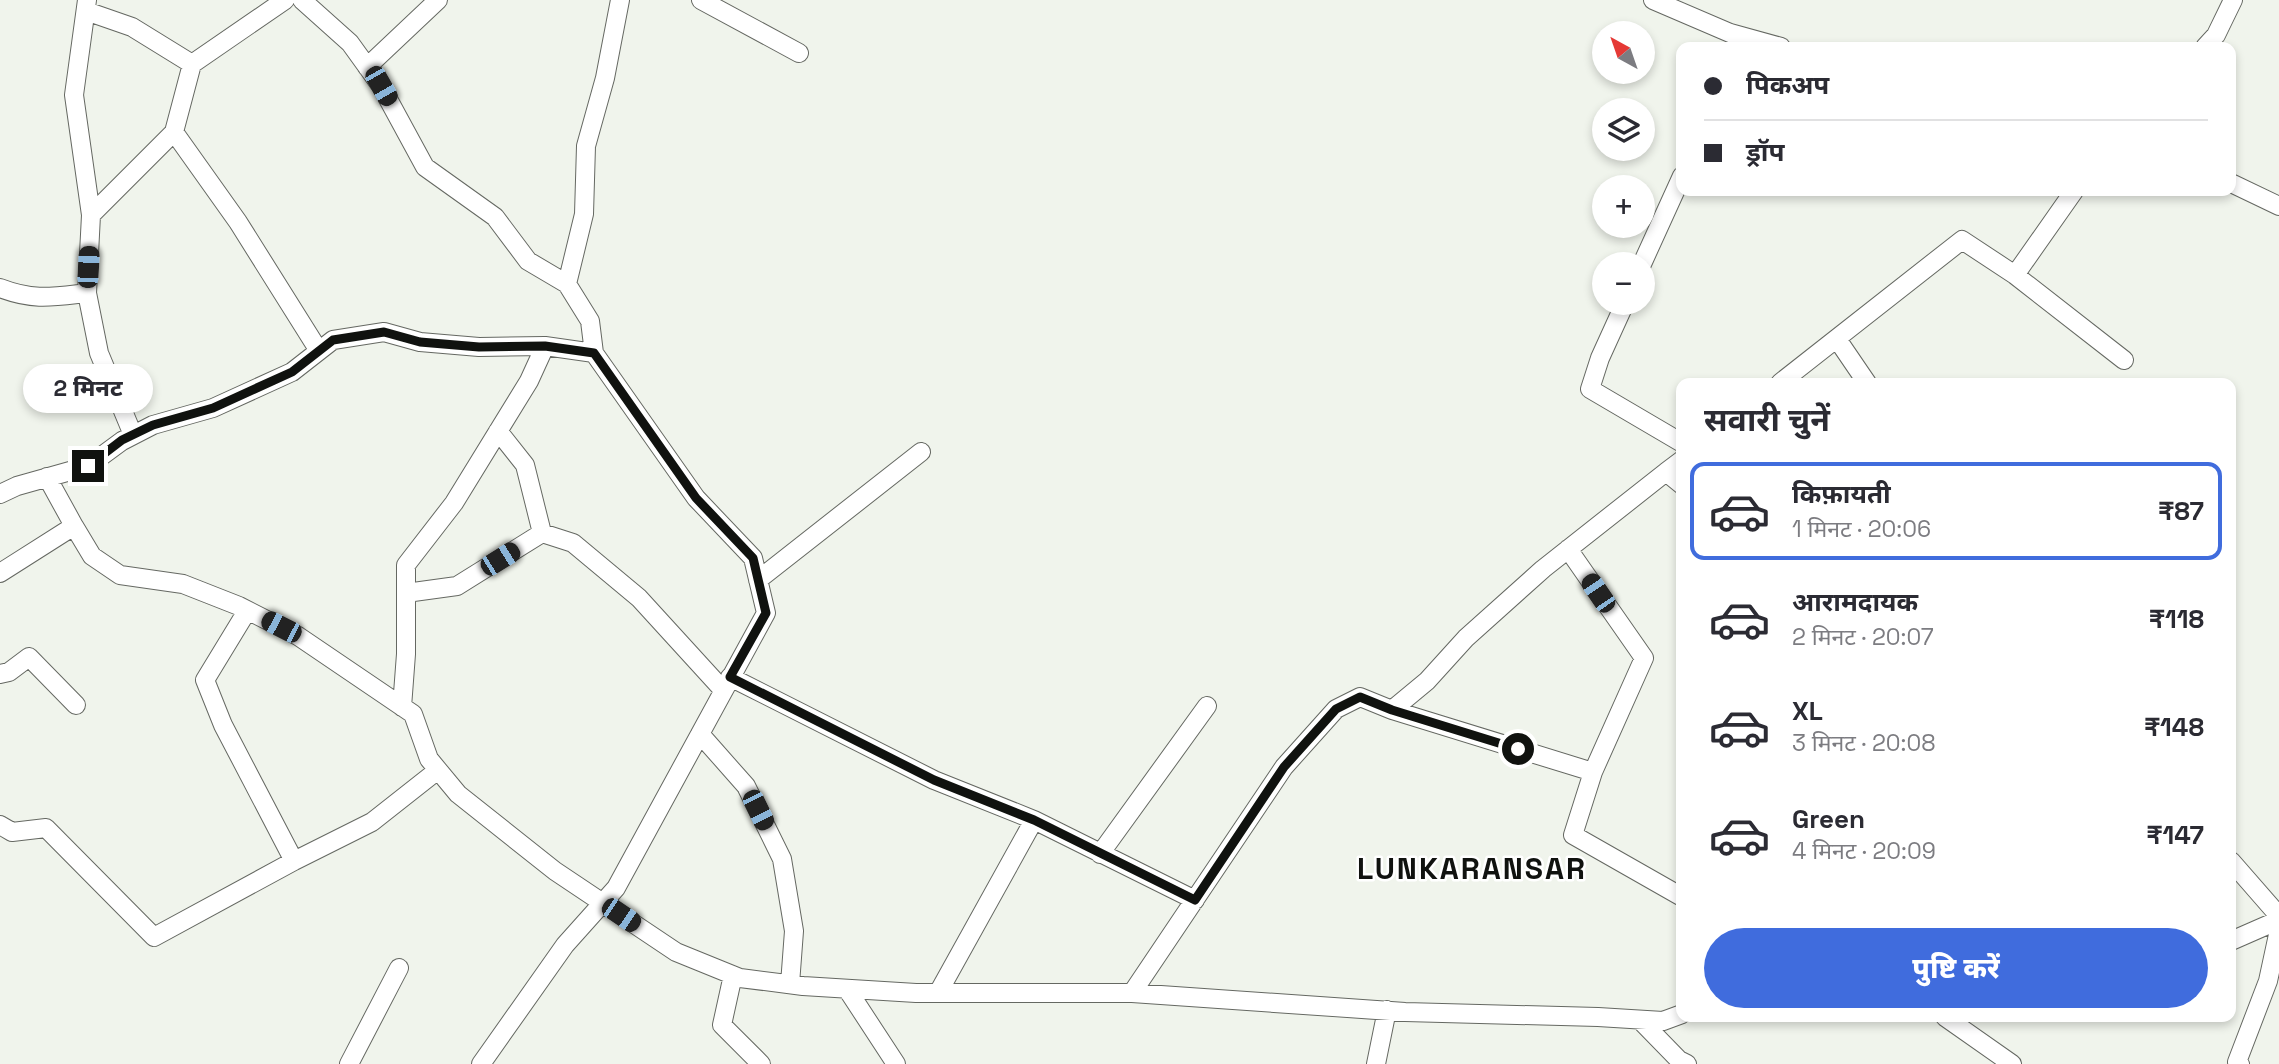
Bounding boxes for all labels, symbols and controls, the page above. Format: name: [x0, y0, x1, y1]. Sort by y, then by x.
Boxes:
north arrow: [1592, 21, 1656, 84]
map controls: [1592, 21, 1655, 315]
car: [362, 63, 401, 109]
text: पिकअप: [1746, 68, 1829, 102]
button: layers: [1592, 98, 1655, 161]
text: ड्रॉप: [1746, 135, 1784, 169]
button: +: [1592, 175, 1655, 238]
car: [77, 245, 100, 289]
button: −: [1592, 252, 1655, 315]
callout: 2 मिनट: [23, 364, 153, 414]
text: 2 मिनट: [53, 373, 123, 403]
text: सवारी चुनें: [1704, 400, 1830, 440]
route end: [72, 450, 104, 482]
text: किफ़ायती: [1792, 477, 1891, 511]
icon: car: [1708, 480, 1771, 543]
text: ₹87: [2158, 494, 2204, 528]
text: 1 मिनट · 20:06: [1792, 514, 1931, 544]
car: [477, 539, 524, 579]
car: [1578, 570, 1619, 616]
text: आरामदायक: [1792, 585, 1918, 619]
icon: car: [1708, 588, 1771, 651]
text: ₹118: [2149, 602, 2204, 636]
car: [258, 608, 305, 646]
text: 2 मिनट · 20:07: [1792, 622, 1934, 652]
text: XL: [1792, 694, 1823, 728]
icon: car: [1708, 696, 1771, 759]
text: ₹148: [2144, 710, 2204, 744]
text: 3 मिनट · 20:08: [1792, 728, 1936, 758]
route start: [1502, 733, 1534, 765]
car: [740, 787, 777, 833]
text: Green: [1792, 802, 1865, 836]
icon: car: [1708, 804, 1771, 867]
text: ₹147: [2146, 818, 2204, 852]
text: 4 मिनट · 20:09: [1792, 836, 1936, 866]
district label: LUNKARANSAR: [1357, 849, 1587, 888]
car: [598, 895, 645, 935]
button: पुष्टि करें: [1704, 928, 2208, 1008]

